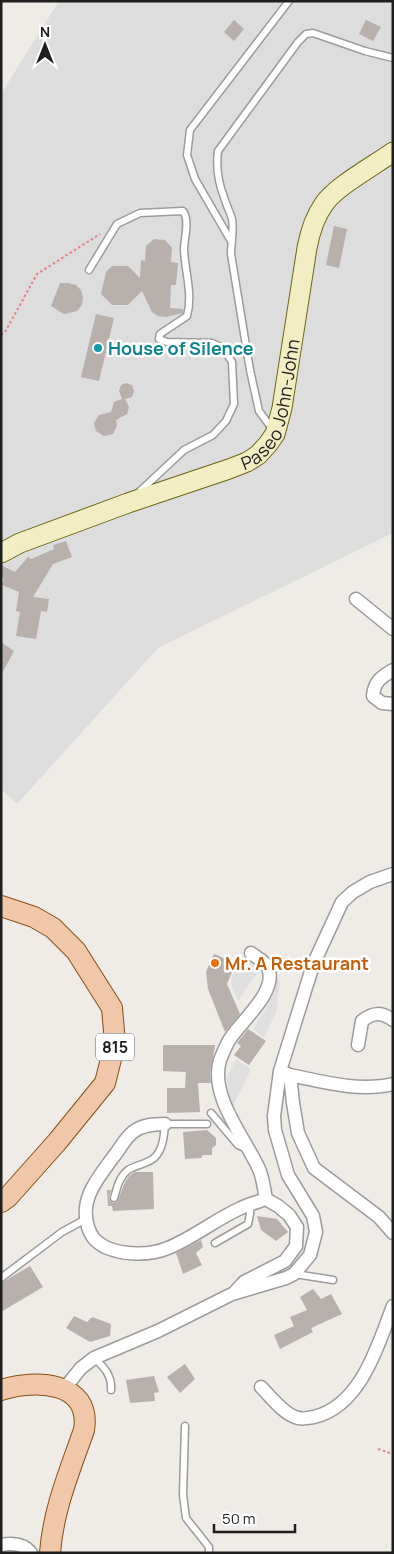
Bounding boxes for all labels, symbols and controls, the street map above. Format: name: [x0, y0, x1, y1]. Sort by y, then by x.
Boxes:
north arrow: [20, 20, 70, 70]
text: N: [40, 22, 50, 41]
place label: House of Silence: [108, 336, 254, 360]
street label: Paseo John-John: [237, 337, 305, 475]
marker: House of Silence: [92, 342, 104, 354]
place label: Mr. A Restaurant: [225, 951, 369, 975]
marker: Mr. A Restaurant: [209, 957, 221, 969]
road number: 815: [96, 1034, 134, 1060]
scale bar: [214, 1502, 295, 1534]
text: 50 m: [222, 1508, 256, 1529]

